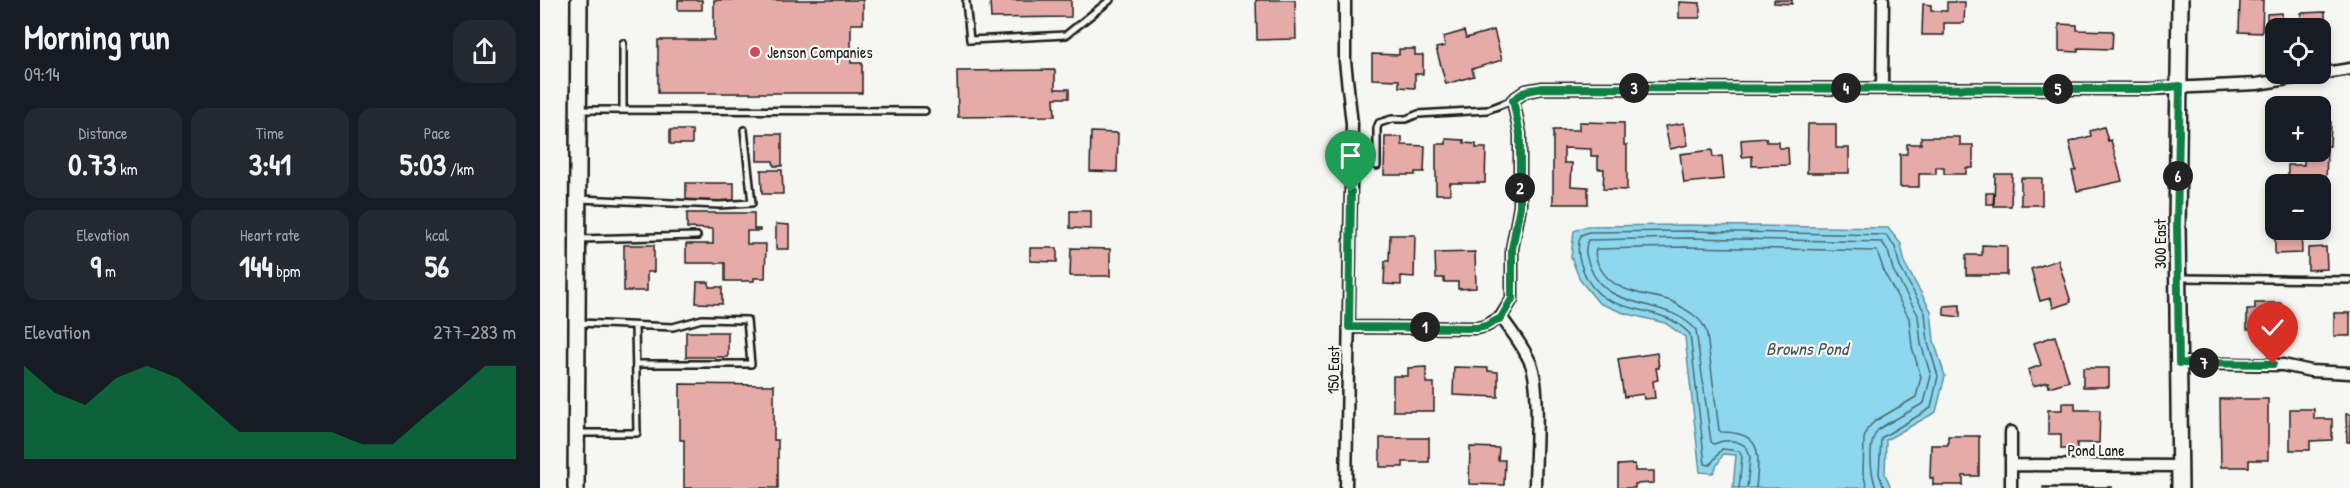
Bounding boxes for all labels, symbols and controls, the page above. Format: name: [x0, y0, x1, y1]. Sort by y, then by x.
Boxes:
text: Morning run: [24, 15, 170, 59]
map controls: [2265, 18, 2331, 240]
button: locate: [2265, 18, 2331, 84]
button: share: [453, 20, 516, 83]
place label: Jenson Companies: [767, 41, 873, 63]
marker: Jenson Companies: [748, 45, 762, 59]
text: 09:14: [24, 60, 60, 87]
pin: 3: [1619, 73, 1649, 103]
pin: 4: [1831, 73, 1861, 103]
pin: 5: [2043, 74, 2073, 104]
text: 3: [1630, 77, 1638, 99]
text: 4: [1843, 77, 1849, 99]
text: 5: [2055, 78, 2061, 100]
button: +: [2265, 96, 2331, 162]
text: Distance: [79, 122, 127, 144]
text: Time: [256, 122, 284, 144]
text: Pace: [424, 122, 450, 144]
pin: [1325, 130, 1376, 192]
icon: arrive: [1334, 139, 1367, 172]
text: 0.73: [68, 144, 116, 184]
text: 3:41: [249, 144, 291, 184]
text: 5:03: [400, 144, 446, 184]
text: km: [116, 158, 138, 180]
text: /km: [446, 158, 474, 180]
pin: 6: [2163, 161, 2193, 191]
text: 6: [2175, 165, 2181, 187]
pin: 2: [1505, 173, 1535, 203]
button: −: [2265, 174, 2331, 240]
text: 2: [1516, 177, 1524, 199]
street label: 300 East: [2149, 218, 2171, 269]
text: Elevation: [76, 224, 130, 246]
text: Heart rate: [240, 224, 300, 246]
text: kcal: [425, 224, 449, 246]
text: 9: [90, 246, 101, 286]
text: 144: [239, 246, 273, 286]
text: 56: [425, 246, 449, 286]
text: m: [101, 260, 116, 282]
text: bpm: [273, 260, 301, 282]
pin: [2247, 302, 2298, 364]
icon: check: [2256, 311, 2289, 344]
pin: 1: [1410, 312, 1440, 342]
text: 1: [1422, 316, 1428, 338]
text: Elevation: [24, 318, 90, 345]
text: 277–283 m: [433, 318, 516, 345]
water label: Browns Pond: [1766, 336, 1851, 361]
street label: 150 East: [1322, 345, 1344, 394]
pin: 7: [2189, 348, 2219, 378]
text: 7: [2200, 352, 2208, 374]
street label: Pond Lane: [2067, 439, 2125, 461]

